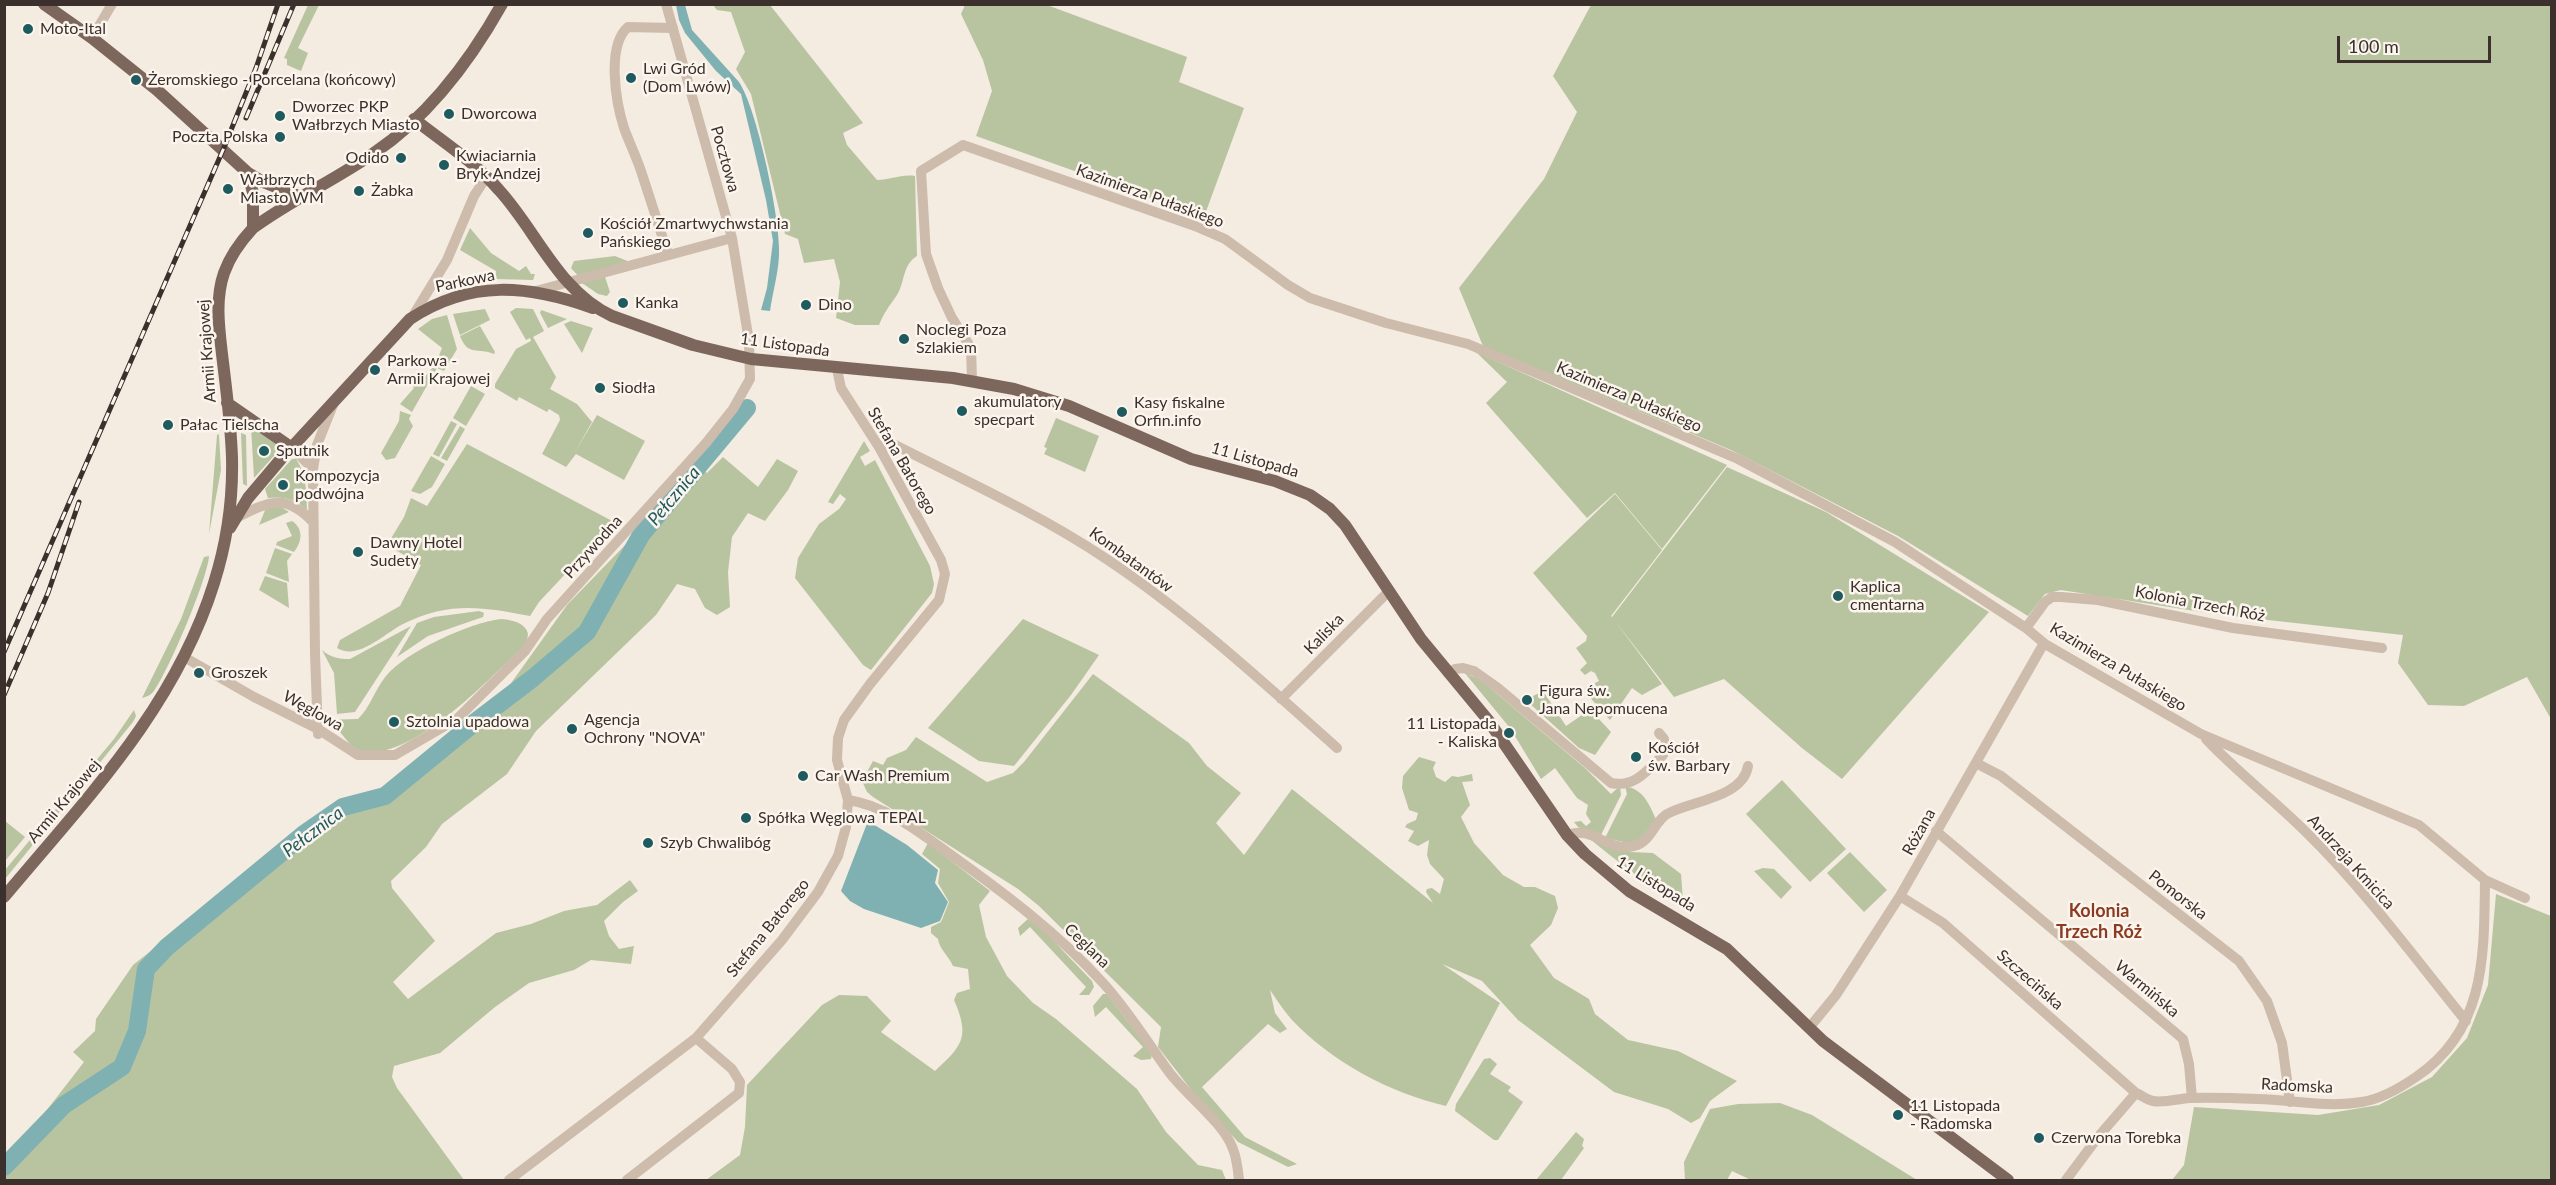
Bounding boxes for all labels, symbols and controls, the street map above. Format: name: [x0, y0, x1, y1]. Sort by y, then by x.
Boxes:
place label: Moto-Ital: [40, 19, 106, 39]
marker: Moto-Ital: [21, 22, 35, 36]
scale bar: [2340, 24, 2494, 62]
text: 100 m: [2348, 35, 2399, 57]
place label: Lwi Gród (Dom Lwów): [643, 59, 731, 97]
place label: Żeromskiego - Porcelana (końcowy): [148, 70, 396, 90]
marker: Lwi Gród (Dom Lwów): [624, 71, 638, 85]
marker: Żeromskiego - Porcelana (końcowy): [129, 73, 143, 87]
place label: Dworzec PKP Wałbrzych Miasto: [292, 97, 419, 135]
place label: Dworcowa: [461, 104, 537, 124]
marker: Dworcowa: [442, 107, 456, 121]
marker: Dworzec PKP Wałbrzych Miasto: [273, 109, 287, 123]
street label: Pocztowa: [706, 124, 744, 194]
place label: Poczta Polska: [172, 127, 268, 147]
marker: Poczta Polska: [273, 130, 287, 144]
place label: Kwiaciarnia Bryk Andzej: [456, 146, 541, 184]
place label: Odido: [345, 148, 389, 168]
marker: Odido: [394, 151, 408, 165]
marker: Kwiaciarnia Bryk Andzej: [437, 158, 451, 172]
street label: Kazimierza Pułaskiego: [1073, 160, 1227, 232]
place label: Wałbrzych Miasto WM: [240, 170, 324, 208]
place label: Żabka: [371, 181, 414, 201]
marker: Wałbrzych Miasto WM: [221, 182, 235, 196]
marker: Żabka: [352, 184, 366, 198]
place label: Kościół Zmartwychwstania Pańskiego: [600, 214, 789, 252]
marker: Kościół Zmartwychwstania Pańskiego: [581, 226, 595, 240]
street label: Parkowa: [434, 265, 496, 297]
place label: Kanka: [635, 293, 679, 313]
place label: Dino: [818, 295, 852, 315]
marker: Kanka: [616, 296, 630, 310]
marker: Dino: [799, 298, 813, 312]
street label: Armii Krajowej: [194, 299, 220, 403]
place label: Noclegi Poza Szlakiem: [916, 320, 1006, 358]
street label: 11 Listopada: [739, 329, 831, 361]
marker: Noclegi Poza Szlakiem: [897, 332, 911, 346]
place label: Parkowa - Armii Krajowej: [387, 351, 490, 389]
street label: Kazimierza Pułaskiego: [1553, 358, 1705, 436]
marker: Parkowa - Armii Krajowej: [368, 363, 382, 377]
place label: Siodła: [612, 378, 655, 398]
marker: Siodła: [593, 381, 607, 395]
place label: akumulatory specpart: [974, 392, 1062, 430]
place label: Kasy fiskalne Orfin.info: [1134, 393, 1225, 431]
street label: Stefana Batorego: [863, 404, 941, 518]
marker: akumulatory specpart: [955, 404, 969, 418]
marker: Kasy fiskalne Orfin.info: [1115, 405, 1129, 419]
place label: Pałac Tielscha: [180, 415, 279, 435]
marker: Pałac Tielscha: [161, 418, 175, 432]
street label: 11 Listopada: [1209, 438, 1301, 482]
place label: Sputnik: [276, 441, 329, 461]
marker: Sputnik: [257, 444, 271, 458]
water label: Pełcznica: [643, 462, 705, 530]
place label: Kompozycja podwójna: [295, 466, 380, 504]
marker: Kompozycja podwójna: [276, 478, 290, 492]
street label: Przywodna: [560, 512, 626, 582]
street label: Kombatantów: [1085, 523, 1177, 597]
place label: Dawny Hotel Sudety: [370, 533, 462, 571]
marker: Dawny Hotel Sudety: [351, 545, 365, 559]
place label: Kaplica cmentarna: [1850, 577, 1924, 615]
street label: Kolonia Trzech Róż: [2133, 582, 2267, 626]
marker: Kaplica cmentarna: [1831, 589, 1845, 603]
street label: Kaliska: [1300, 610, 1348, 658]
street label: Kazimierza Pułaskiego: [2046, 619, 2190, 715]
place label: Groszek: [211, 663, 268, 683]
marker: Groszek: [192, 666, 206, 680]
place label: Figura św. Jana Nepomucena: [1539, 681, 1668, 719]
street label: Węglowa: [280, 687, 346, 735]
marker: Figura św. Jana Nepomucena: [1520, 693, 1534, 707]
place label: Agencja Ochrony "NOVA": [584, 710, 705, 748]
place label: Sztolnia upadowa: [406, 712, 529, 732]
place label: 11 Listopada - Kaliska: [1407, 714, 1497, 752]
marker: Sztolnia upadowa: [387, 715, 401, 729]
marker: Agencja Ochrony "NOVA": [565, 722, 579, 736]
marker: 11 Listopada - Kaliska: [1502, 726, 1516, 740]
place label: Kościół św. Barbary: [1648, 738, 1730, 776]
marker: Kościół św. Barbary: [1629, 750, 1643, 764]
street label: Armii Krajowej: [23, 755, 105, 847]
place label: Car Wash Premium: [815, 766, 950, 786]
marker: Car Wash Premium: [796, 769, 810, 783]
water label: Pełcznica: [278, 802, 348, 862]
street label: Różana: [1898, 805, 1940, 859]
place label: Spółka Węglowa TEPAL: [758, 808, 926, 828]
marker: Spółka Węglowa TEPAL: [739, 811, 753, 825]
street label: Andrzeja Kmicica: [2304, 811, 2398, 913]
place label: Szyb Chwalibóg: [660, 833, 771, 853]
marker: Szyb Chwalibóg: [641, 836, 655, 850]
street label: 11 Listopada: [1613, 852, 1699, 916]
street label: Pomorska: [2145, 866, 2211, 924]
street label: Stefana Batorego: [722, 875, 814, 981]
district label: Kolonia Trzech Róż: [2056, 900, 2142, 942]
street label: Ceglana: [1060, 920, 1114, 972]
street label: Szczecińska: [1993, 946, 2067, 1014]
street label: Warmińska: [2111, 956, 2183, 1022]
street label: Radomska: [2261, 1075, 2333, 1097]
place label: 11 Listopada - Radomska: [1910, 1096, 2000, 1134]
marker: 11 Listopada - Radomska: [1891, 1108, 1905, 1122]
place label: Czerwona Torebka: [2051, 1128, 2181, 1148]
marker: Czerwona Torebka: [2032, 1131, 2046, 1145]

